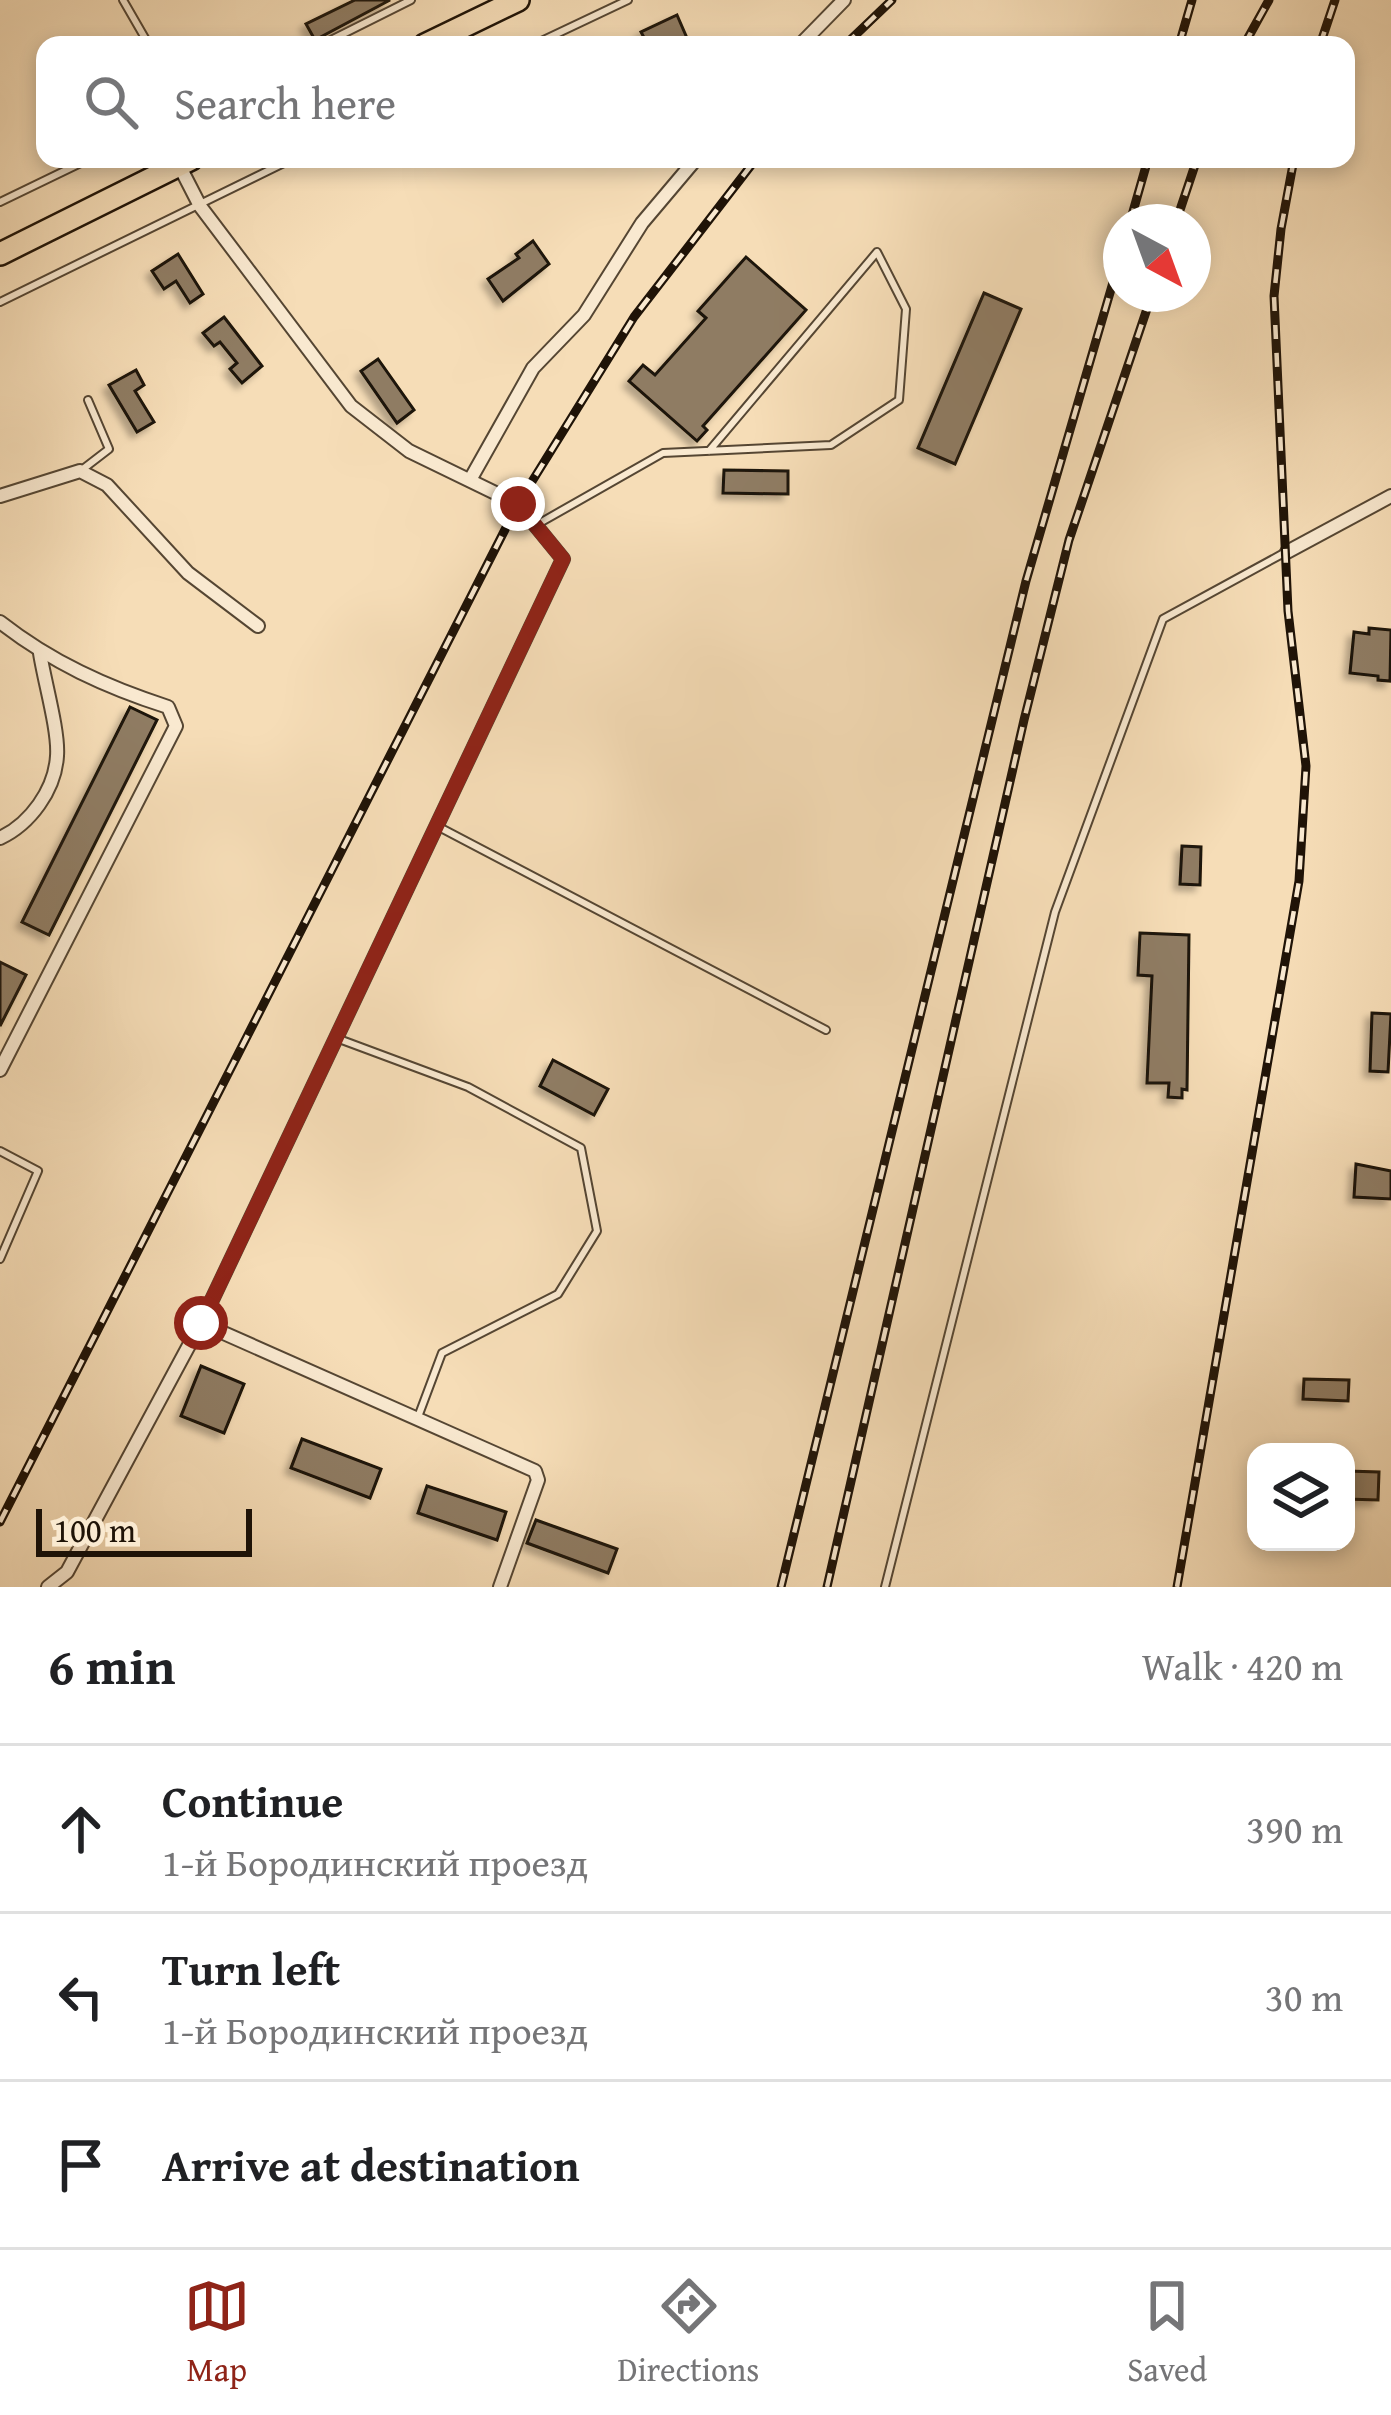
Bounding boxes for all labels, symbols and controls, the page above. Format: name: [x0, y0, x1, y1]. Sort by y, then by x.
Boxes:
search box: [36, 36, 1355, 168]
icon: search: [78, 69, 144, 135]
text: Search here: [174, 70, 396, 135]
north arrow: [1103, 204, 1211, 312]
route end: [491, 477, 545, 531]
route start: [174, 1296, 228, 1350]
map controls: [1247, 1443, 1355, 1551]
button: layers: [1247, 1443, 1355, 1551]
scale bar: [36, 1503, 252, 1556]
text: 100 m: [54, 1506, 136, 1554]
text: 6 min: [48, 1628, 175, 1703]
text: Walk · 420 m: [1142, 1637, 1343, 1694]
text: Continue: [162, 1768, 343, 1833]
icon: ahead: [48, 1796, 114, 1862]
text: 390 m: [1246, 1800, 1343, 1857]
text: 1-й Бородинский проезд: [162, 1833, 588, 1890]
text: Turn left: [162, 1936, 340, 2001]
icon: left: [48, 1964, 114, 2030]
text: 30 m: [1265, 1968, 1343, 2025]
text: 1-й Бородинский проезд: [162, 2001, 588, 2058]
icon: arrive: [48, 2132, 114, 2198]
text: Arrive at destination: [162, 2132, 580, 2197]
tab: Map: [184, 2273, 250, 2393]
tab: Directions: [618, 2273, 759, 2393]
tab: Saved: [1127, 2273, 1207, 2393]

